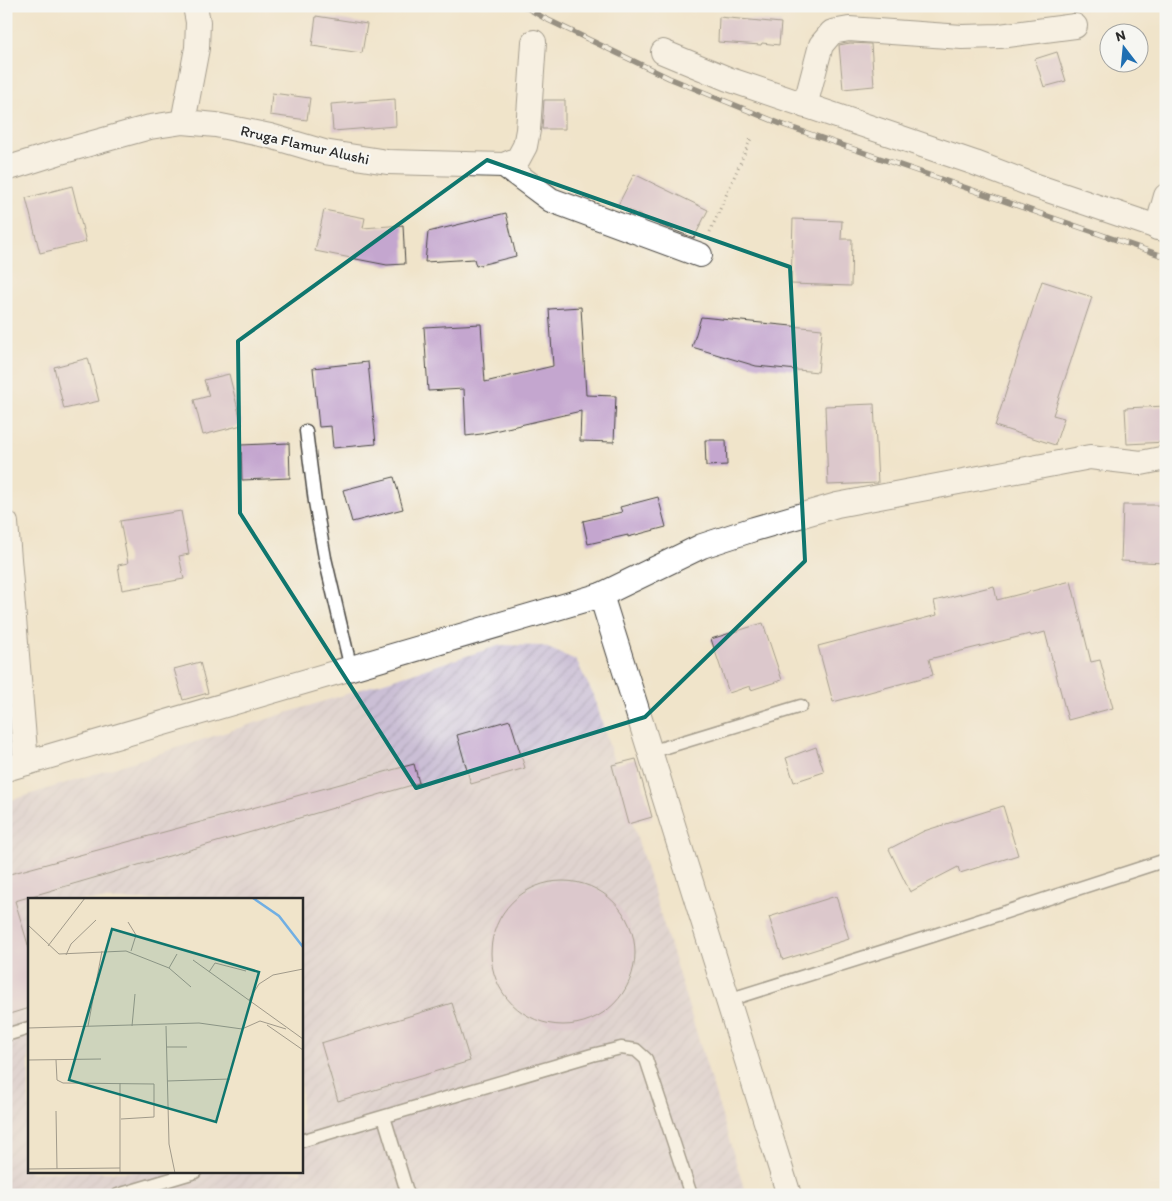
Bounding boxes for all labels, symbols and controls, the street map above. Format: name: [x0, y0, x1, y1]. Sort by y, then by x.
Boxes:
north arrow: [1100, 22, 1150, 72]
text: N: [1114, 27, 1127, 45]
street label: Rruga Flamur Alushi: [239, 121, 371, 169]
inset map: [28, 898, 302, 1174]

